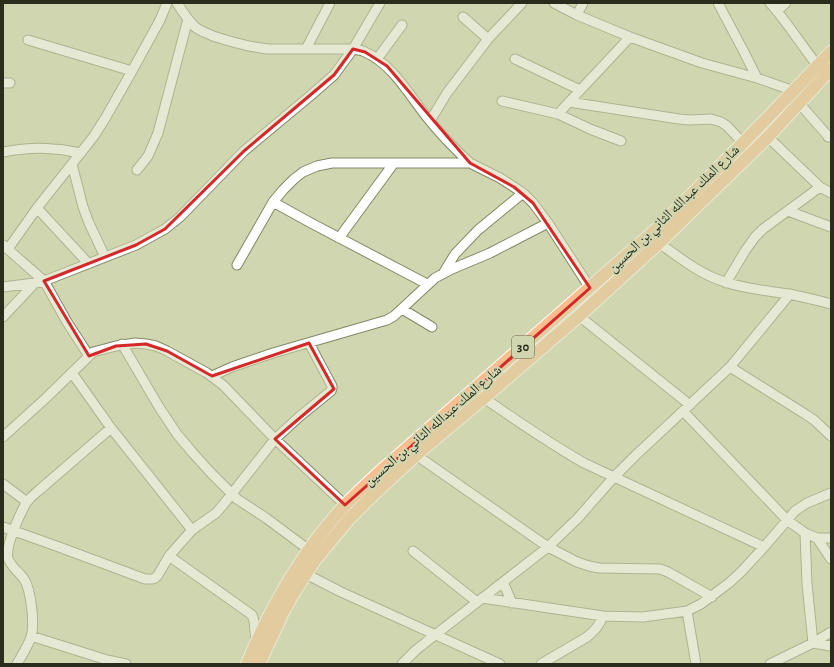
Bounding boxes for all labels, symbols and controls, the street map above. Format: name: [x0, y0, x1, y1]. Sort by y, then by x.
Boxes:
street label: شارع الملك عبدالله الثاني بن الحسين: [606, 143, 745, 278]
road number: 30: [512, 336, 534, 358]
street label: شارع الملك عبدالله الثاني بن الحسين: [362, 363, 506, 492]

